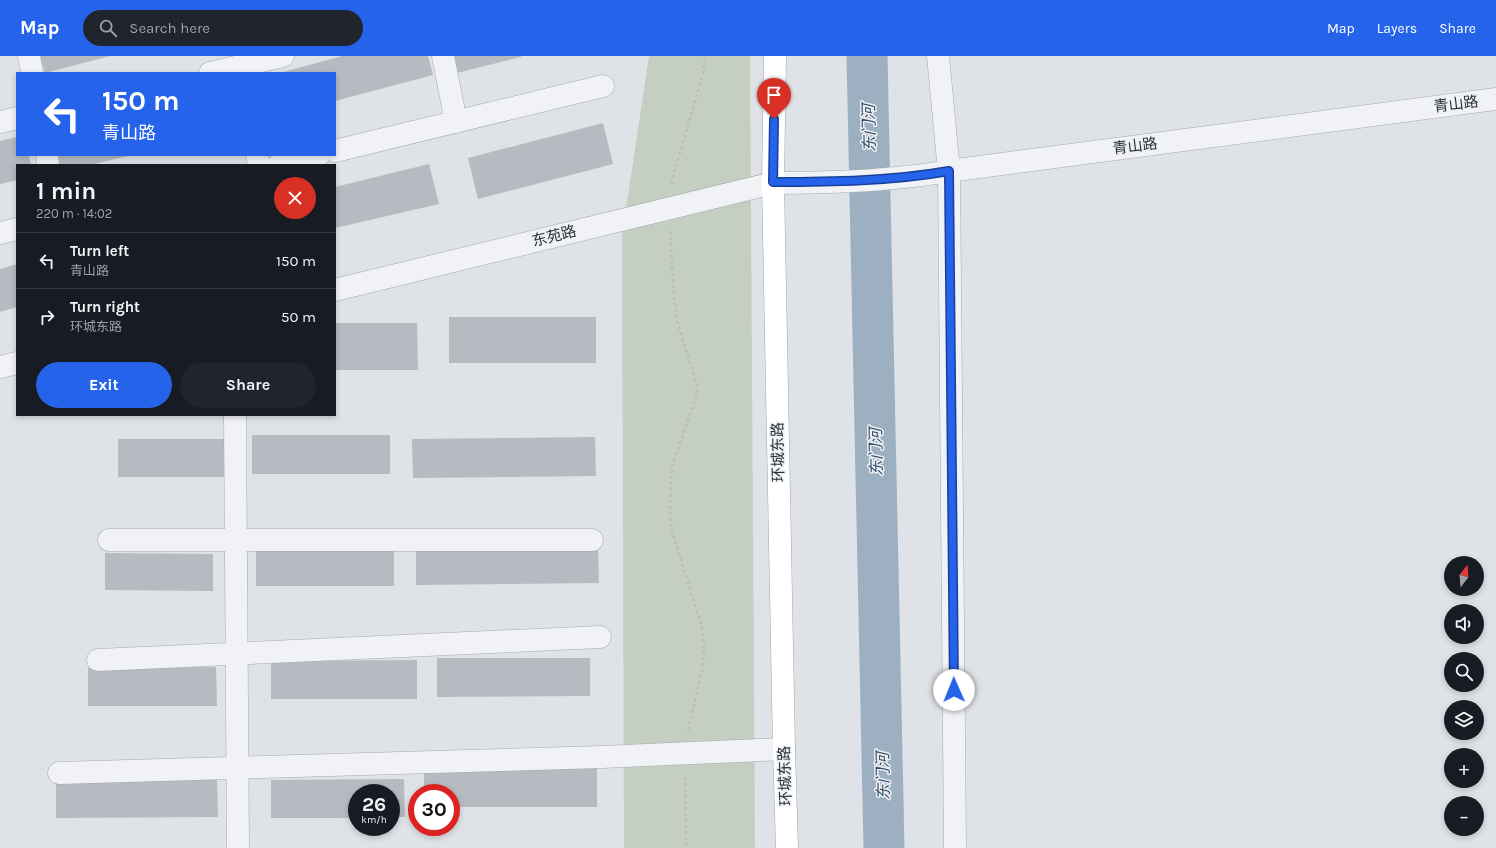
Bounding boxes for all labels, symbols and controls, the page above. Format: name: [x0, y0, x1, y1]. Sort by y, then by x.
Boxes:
search box: [83, 10, 363, 46]
text: Map: [20, 17, 59, 39]
icon: search: [97, 17, 119, 39]
text: Search here: [129, 19, 210, 37]
text: Map: [1327, 20, 1355, 37]
text: Layers: [1377, 20, 1417, 37]
text: Share: [1439, 20, 1476, 37]
pin: [757, 78, 791, 119]
text: 150 m: [102, 84, 180, 117]
icon: arrive: [763, 84, 785, 106]
icon: left: [36, 88, 88, 140]
street label: 青山路: [1433, 92, 1479, 116]
water label: 东门河: [859, 101, 879, 152]
text: 青山路: [102, 122, 156, 144]
street label: 青山路: [1112, 134, 1158, 158]
text: 1 min: [36, 177, 96, 205]
button: close: [274, 177, 316, 219]
text: 220 m · 14:02: [36, 206, 112, 221]
street label: 东苑路: [530, 222, 578, 250]
text: Turn left: [70, 242, 129, 260]
icon: left: [36, 250, 58, 272]
text: 150 m: [276, 252, 316, 270]
text: 青山路: [70, 263, 109, 278]
text: Turn right: [70, 298, 140, 316]
icon: right: [36, 306, 58, 328]
text: 50 m: [281, 308, 316, 326]
text: 环城东路: [70, 319, 122, 334]
button: Exit: [36, 362, 172, 408]
button: Share: [180, 362, 316, 408]
street label: 环城东路: [768, 422, 788, 482]
water label: 东门河: [866, 425, 886, 476]
north arrow: [1444, 556, 1484, 596]
map controls: [1444, 556, 1484, 836]
button: sound: [1444, 604, 1484, 644]
button: search: [1444, 652, 1484, 692]
position arrow: [933, 669, 975, 711]
button: layers: [1444, 700, 1484, 740]
street label: 环城东路: [775, 746, 795, 806]
button: +: [1444, 748, 1484, 788]
water label: 东门河: [873, 749, 893, 800]
speed limit sign: 30: [408, 784, 460, 836]
text: 26: [362, 793, 386, 816]
button: −: [1444, 796, 1484, 836]
text: km/h: [361, 814, 387, 826]

